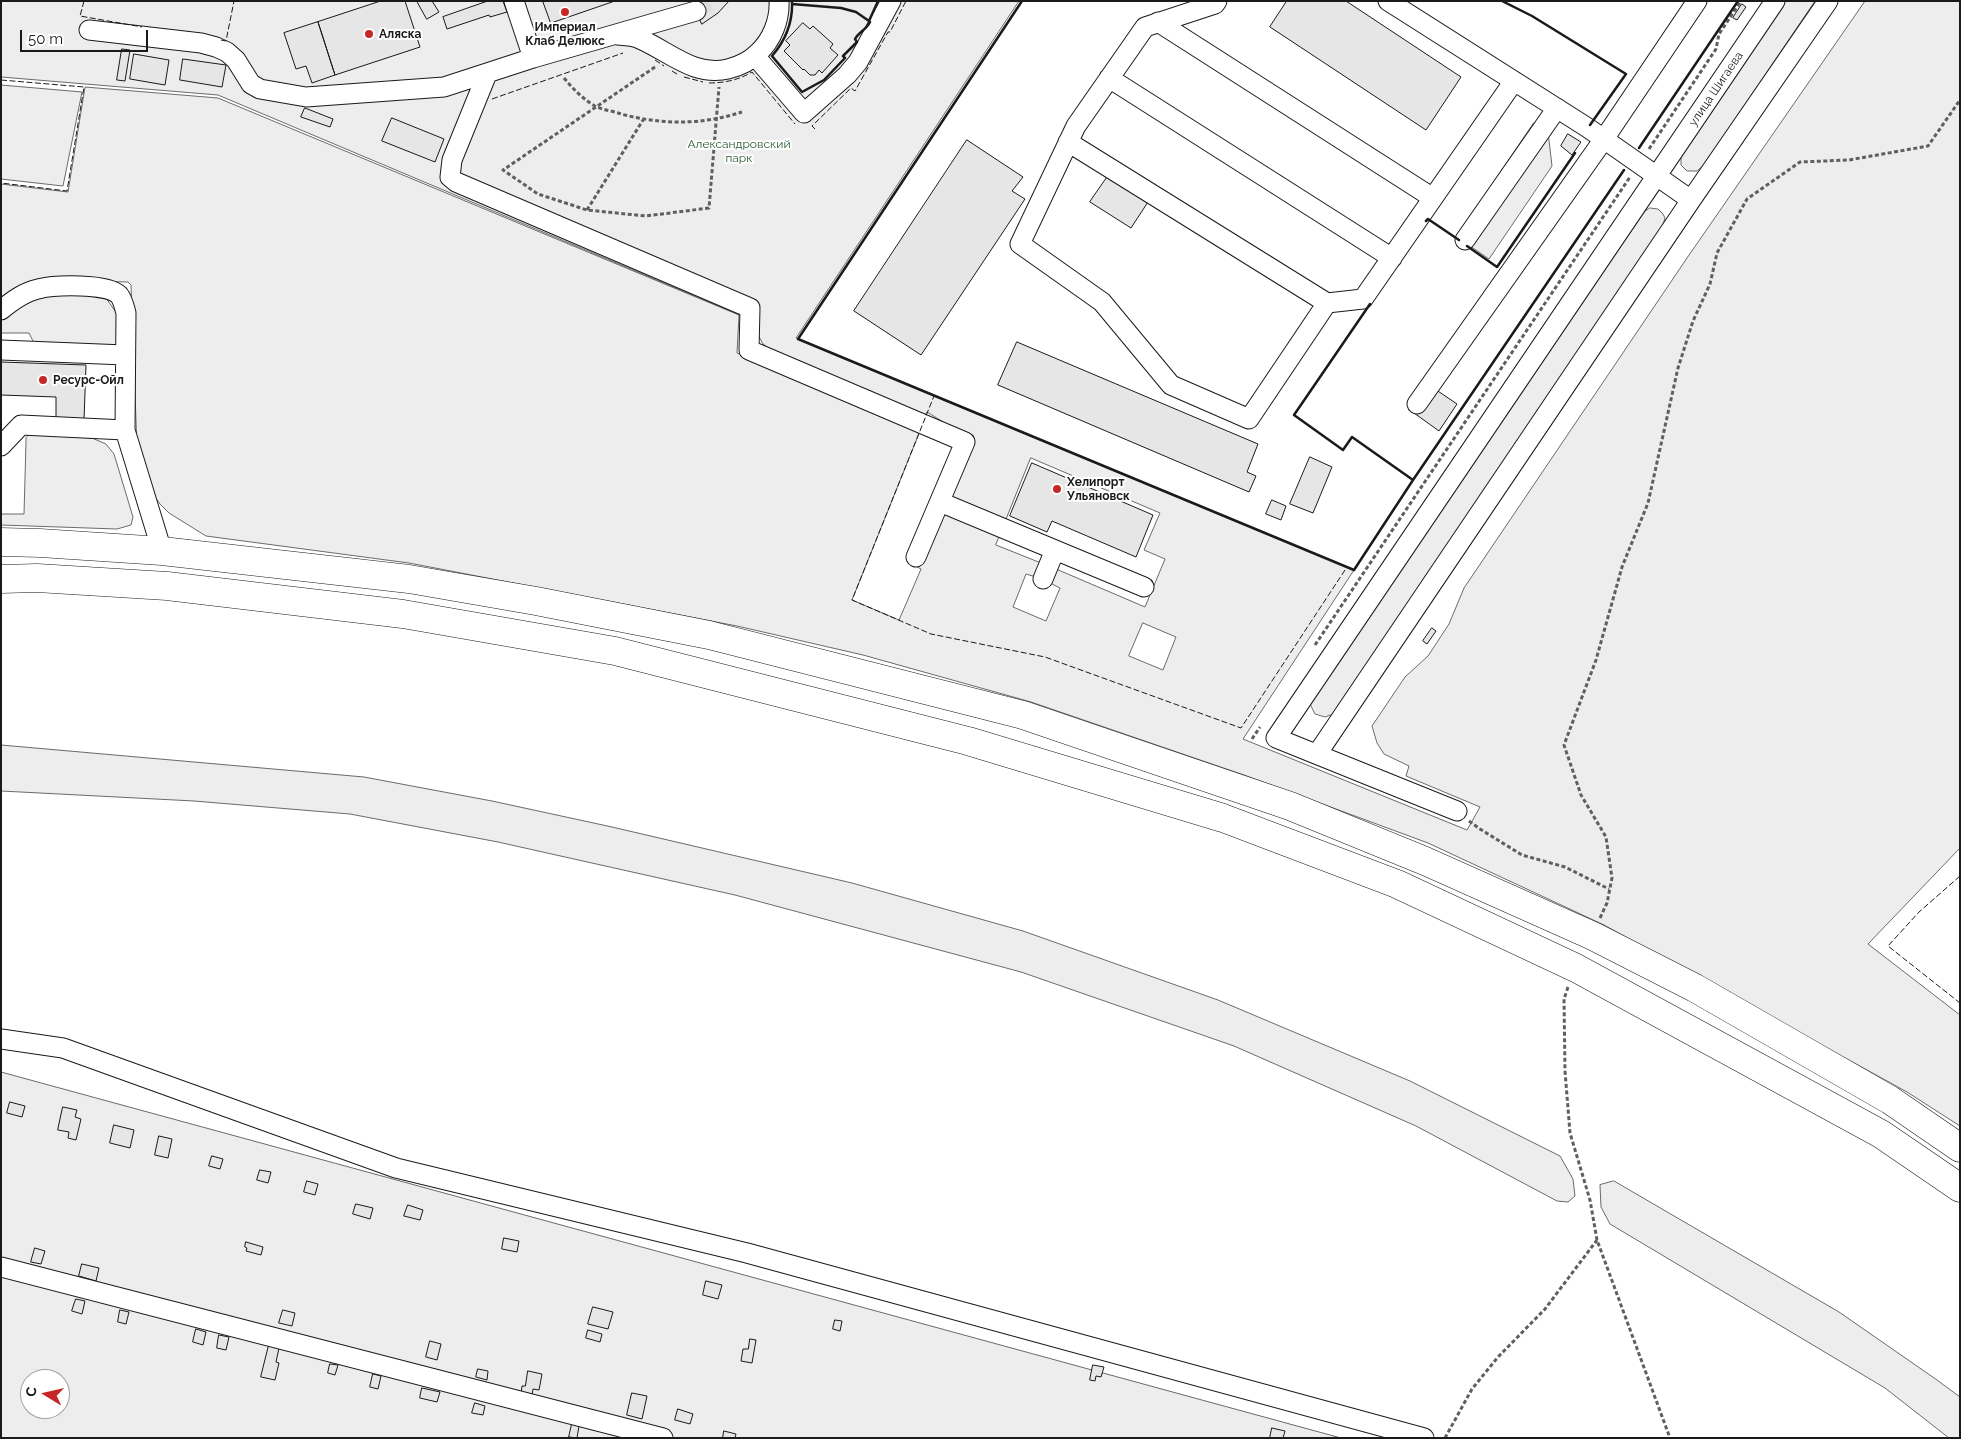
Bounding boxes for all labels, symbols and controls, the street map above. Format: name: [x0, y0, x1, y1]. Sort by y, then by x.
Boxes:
marker: Империал Клаб Делюкс: [559, 6, 571, 18]
scale bar: [22, 20, 150, 52]
place label: Империал Клаб Делюкс: [525, 20, 605, 48]
place label: Аляска: [379, 27, 421, 41]
marker: Аляска: [363, 28, 375, 40]
text: 50 m: [28, 30, 63, 48]
street label: улица Шигаева: [1686, 49, 1746, 129]
park label: Александровский парк: [687, 137, 791, 165]
place label: Ресурс-Ойл: [53, 373, 124, 387]
marker: Ресурс-Ойл: [37, 374, 49, 386]
place label: Хелипорт Ульяновск: [1067, 475, 1130, 503]
marker: Хелипорт Ульяновск: [1051, 483, 1063, 495]
north arrow: [20, 1369, 70, 1419]
text: С: [23, 1386, 40, 1398]

